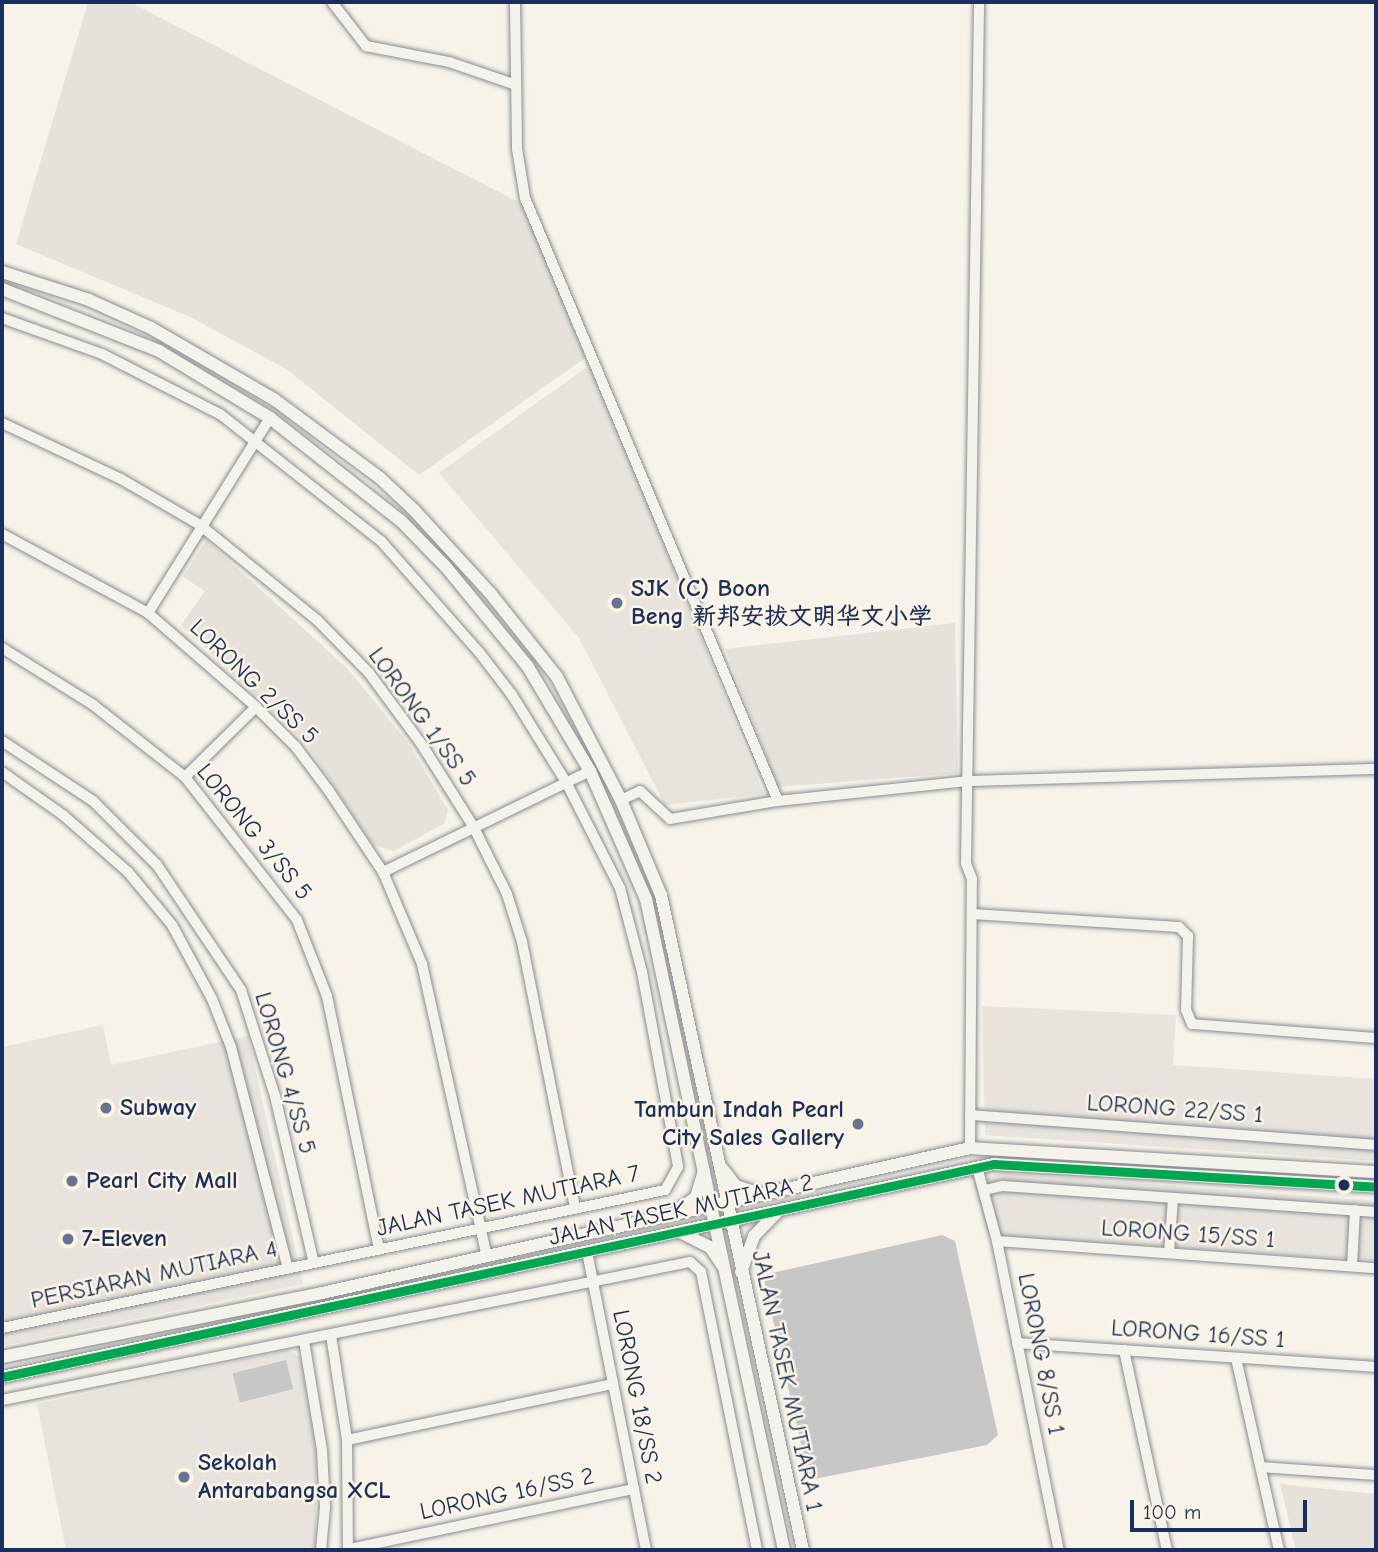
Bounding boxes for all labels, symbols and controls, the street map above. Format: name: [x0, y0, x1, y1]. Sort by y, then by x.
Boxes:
place label: SJK (C) Boon Beng 新邦安拔文明华文小学: [631, 575, 932, 631]
marker: SJK (C) Boon Beng 新邦安拔文明华文小学: [609, 595, 625, 611]
street label: LORONG 2/SS 5: [184, 613, 324, 751]
street label: LORONG 1/SS 5: [362, 642, 482, 792]
street label: LORONG 3/SS 5: [190, 758, 318, 906]
street label: LORONG 4/SS 5: [248, 989, 322, 1157]
street label: LORONG 22/SS 1: [1086, 1088, 1264, 1130]
place label: Subway: [120, 1094, 196, 1122]
place label: Tambun Indah Pearl City Sales Gallery: [634, 1096, 844, 1152]
marker: Subway: [98, 1100, 114, 1116]
marker: Tambun Indah Pearl City Sales Gallery: [850, 1116, 866, 1132]
street label: JALAN TASEK MUTIARA 7: [374, 1159, 642, 1243]
place label: Pearl City Mall: [86, 1167, 238, 1195]
street label: JALAN TASEK MUTIARA 2: [546, 1168, 816, 1252]
marker: Pearl City Mall: [64, 1173, 80, 1189]
unlabelled marker: [1337, 1178, 1351, 1192]
street label: LORONG 15/SS 1: [1100, 1214, 1276, 1254]
place label: 7-Eleven: [82, 1225, 167, 1253]
marker: 7-Eleven: [60, 1231, 76, 1247]
street label: PERSIARAN MUTIARA 4: [28, 1235, 280, 1315]
street label: JALAN TASEK MUTIARA 1: [745, 1248, 829, 1514]
street label: LORONG 8/SS 1: [1011, 1271, 1071, 1437]
street label: LORONG 18/SS 2: [606, 1307, 668, 1487]
street label: LORONG 16/SS 1: [1110, 1314, 1286, 1354]
place label: Sekolah Antarabangsa XCL: [198, 1449, 391, 1505]
street label: LORONG 16/SS 2: [417, 1461, 597, 1527]
marker: Sekolah Antarabangsa XCL: [176, 1469, 192, 1485]
scale bar: [1133, 1486, 1310, 1530]
text: 100 m: [1143, 1500, 1201, 1524]

